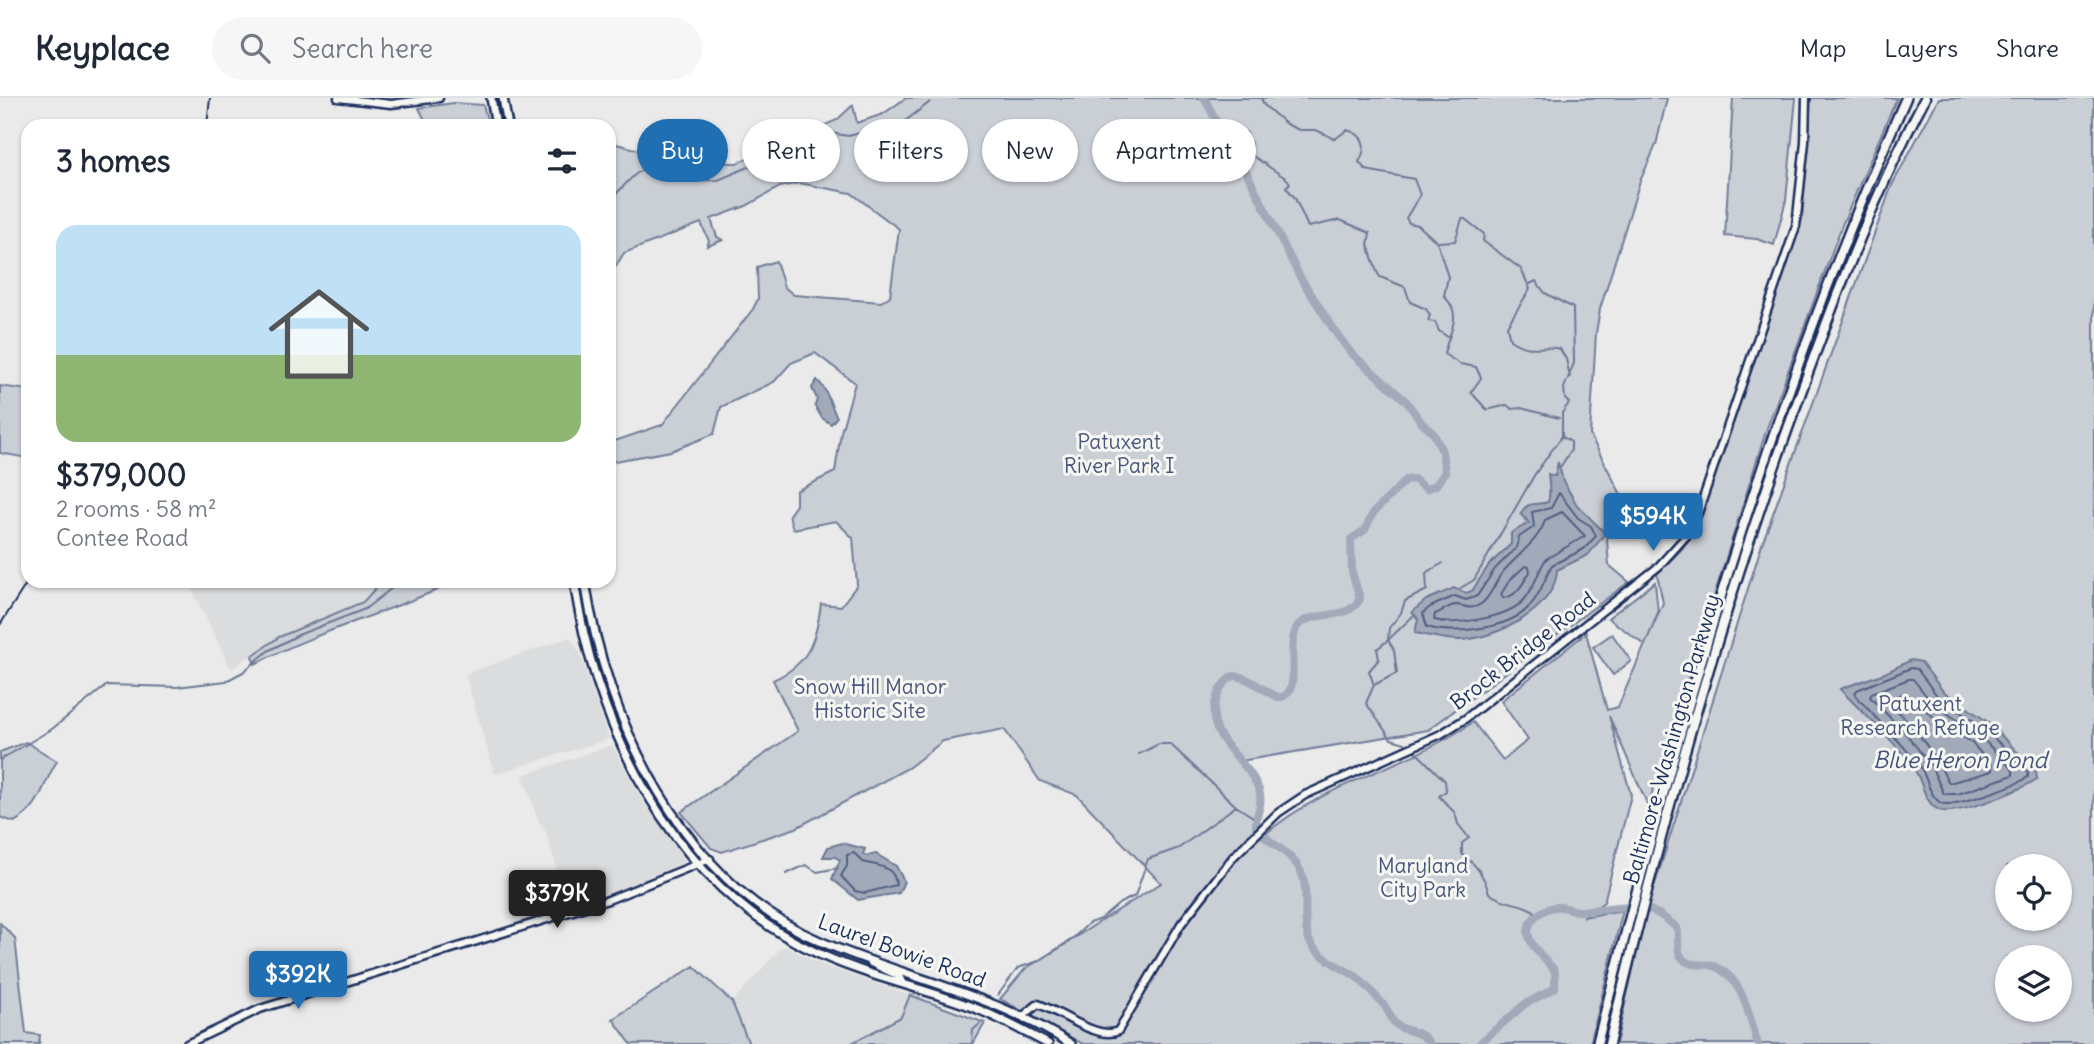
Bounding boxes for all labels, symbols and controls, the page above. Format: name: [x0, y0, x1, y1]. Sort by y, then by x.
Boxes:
search box: [212, 17, 702, 80]
text: Keyplace: [35, 27, 170, 69]
icon: search: [236, 29, 274, 67]
text: Search here: [292, 32, 433, 65]
text: Map: [1800, 33, 1846, 63]
text: Layers: [1884, 33, 1958, 63]
text: Share: [1996, 33, 2059, 63]
chip: Buy: [637, 119, 728, 182]
chip: Rent: [742, 119, 840, 182]
chip: Filters: [854, 119, 968, 182]
chip: New: [982, 119, 1078, 182]
chip: Apartment: [1092, 119, 1256, 182]
text: 3 homes: [56, 142, 170, 180]
icon: filters: [543, 142, 581, 180]
icon: home: [256, 271, 382, 397]
park label: Patuxent River Park I: [1064, 428, 1174, 479]
text: $379,000: [56, 456, 187, 494]
text: 2 rooms · 58 m²: [56, 494, 217, 523]
pin: $594K: [1604, 494, 1702, 553]
text: $594K: [1620, 501, 1686, 530]
text: Contee Road: [56, 523, 189, 552]
street label: Brock Bridge Road: [1445, 585, 1601, 716]
street label: Baltimore-Washington Parkway: [1617, 591, 1726, 887]
park label: Snow Hill Manor Historic Site: [794, 673, 947, 724]
park label: Patuxent Research Refuge: [1840, 690, 2000, 741]
water label: Blue Heron Pond: [1873, 745, 2051, 774]
park label: Maryland City Park: [1378, 852, 1468, 903]
map controls: [1995, 854, 2072, 1022]
button: locate: [1995, 854, 2072, 931]
pin: $379K: [508, 870, 606, 930]
text: $379K: [525, 878, 589, 907]
street label: Laurel Bowie Road: [815, 908, 990, 993]
button: layers: [1995, 945, 2072, 1022]
pin: $392K: [249, 951, 347, 1011]
text: $392K: [265, 959, 331, 988]

